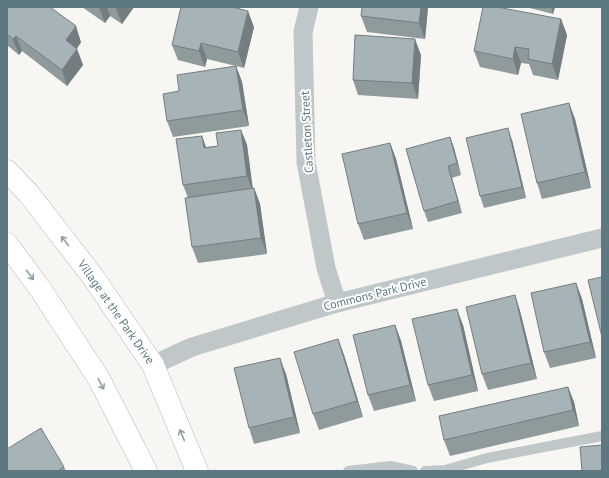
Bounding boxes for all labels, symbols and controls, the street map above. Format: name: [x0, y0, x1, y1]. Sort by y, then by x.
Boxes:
street label: Castleton Street: [297, 91, 316, 173]
one-way arrow: [61, 236, 69, 247]
street label: Village at the Park Drive: [74, 256, 158, 367]
one-way arrow: [26, 270, 35, 281]
street label: Commons Park Drive: [322, 273, 428, 314]
one-way arrow: [98, 378, 106, 390]
one-way arrow: [178, 429, 186, 441]

